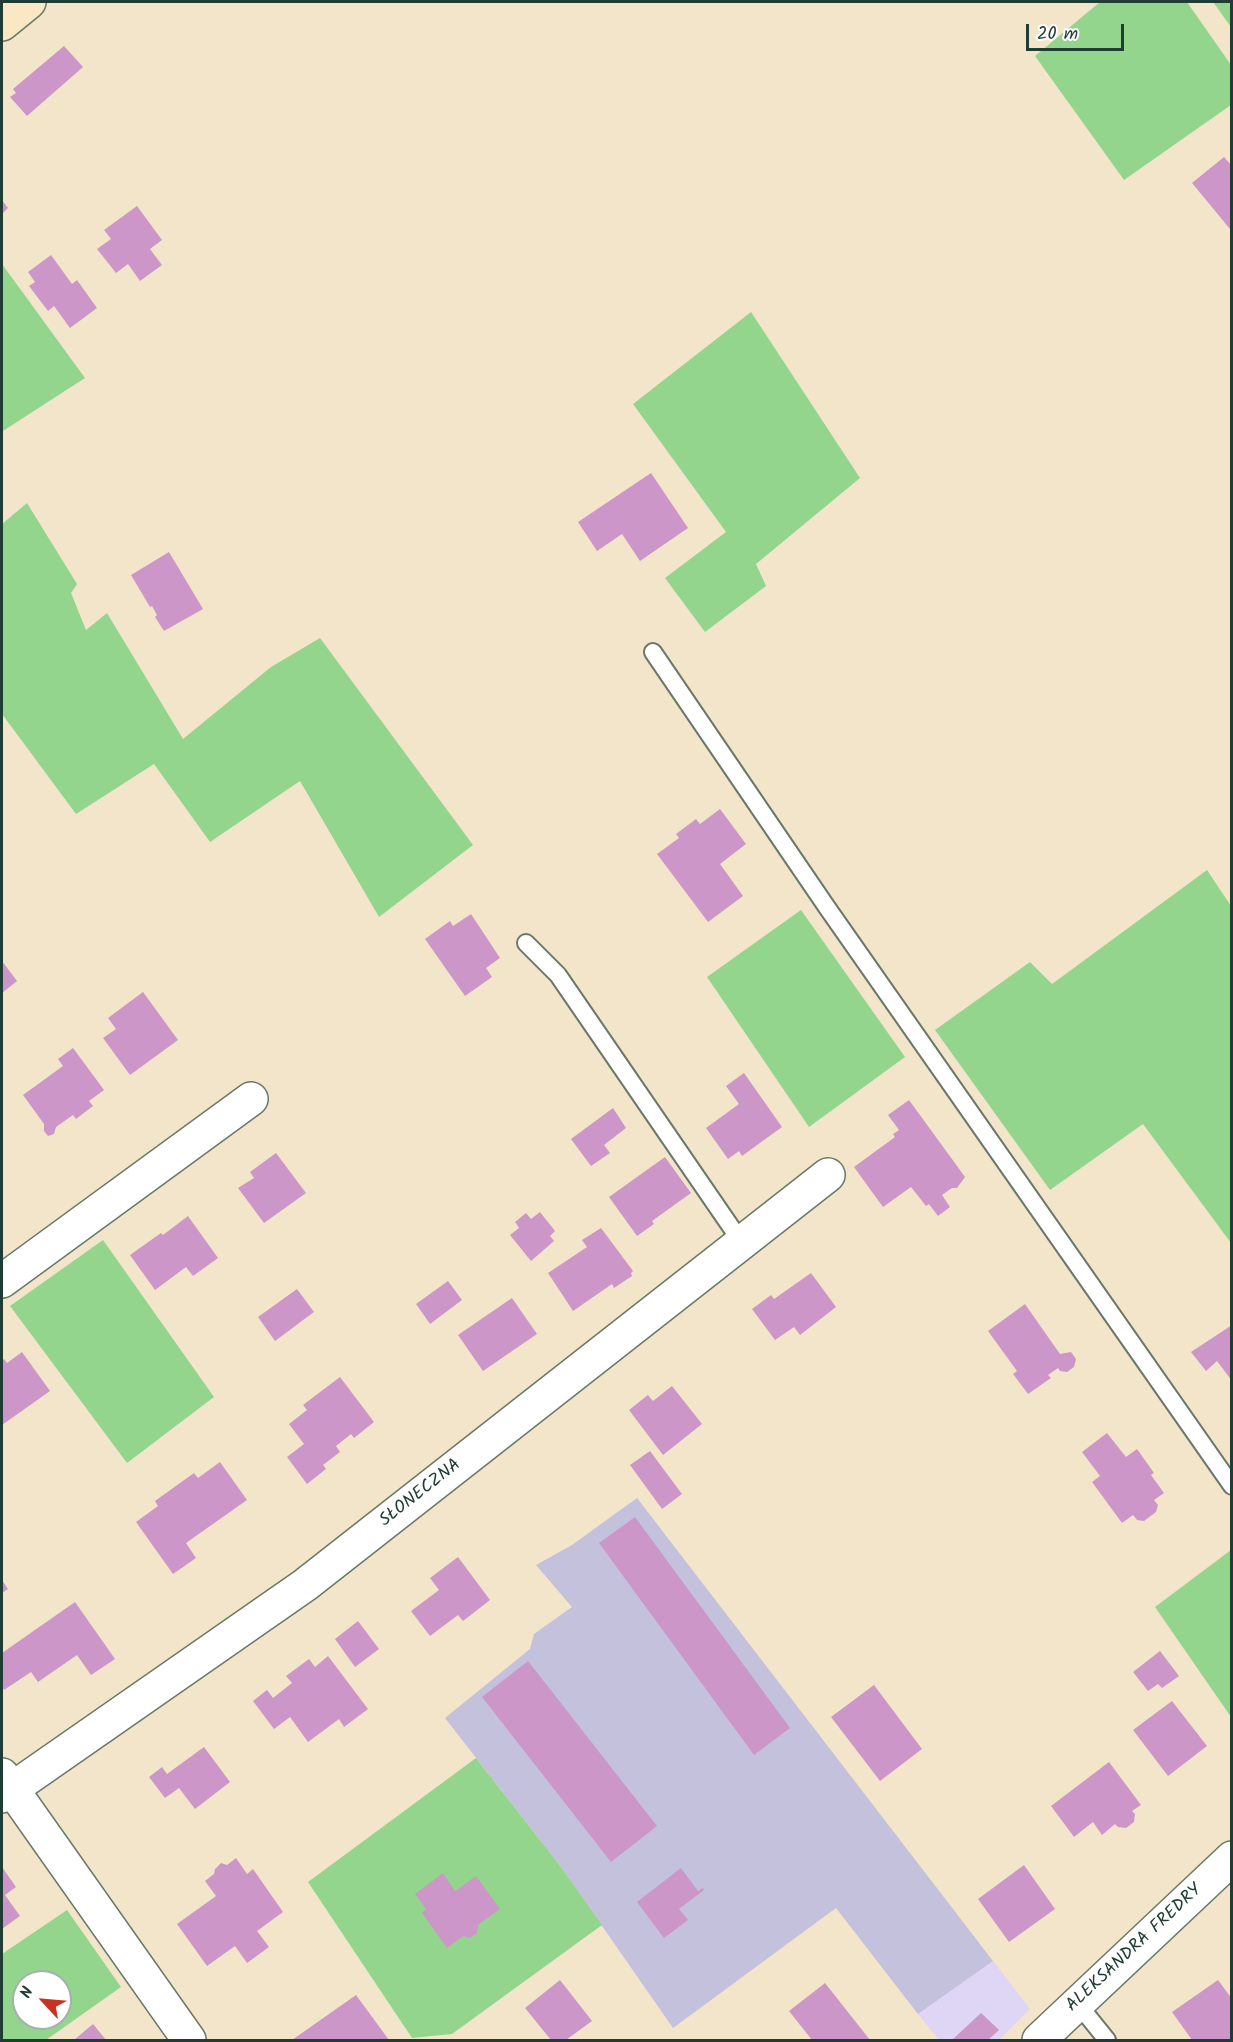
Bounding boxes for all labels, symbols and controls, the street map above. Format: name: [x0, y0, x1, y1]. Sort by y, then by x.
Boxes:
scale bar: [1029, 12, 1126, 50]
text: 20 m: [1037, 20, 1078, 49]
street label: SŁONECZNA: [376, 1455, 466, 1533]
street label: ALEKSANDRA FREDRY: [1063, 1880, 1207, 2018]
north arrow: [12, 1970, 72, 2030]
text: N: [14, 1983, 41, 2003]

